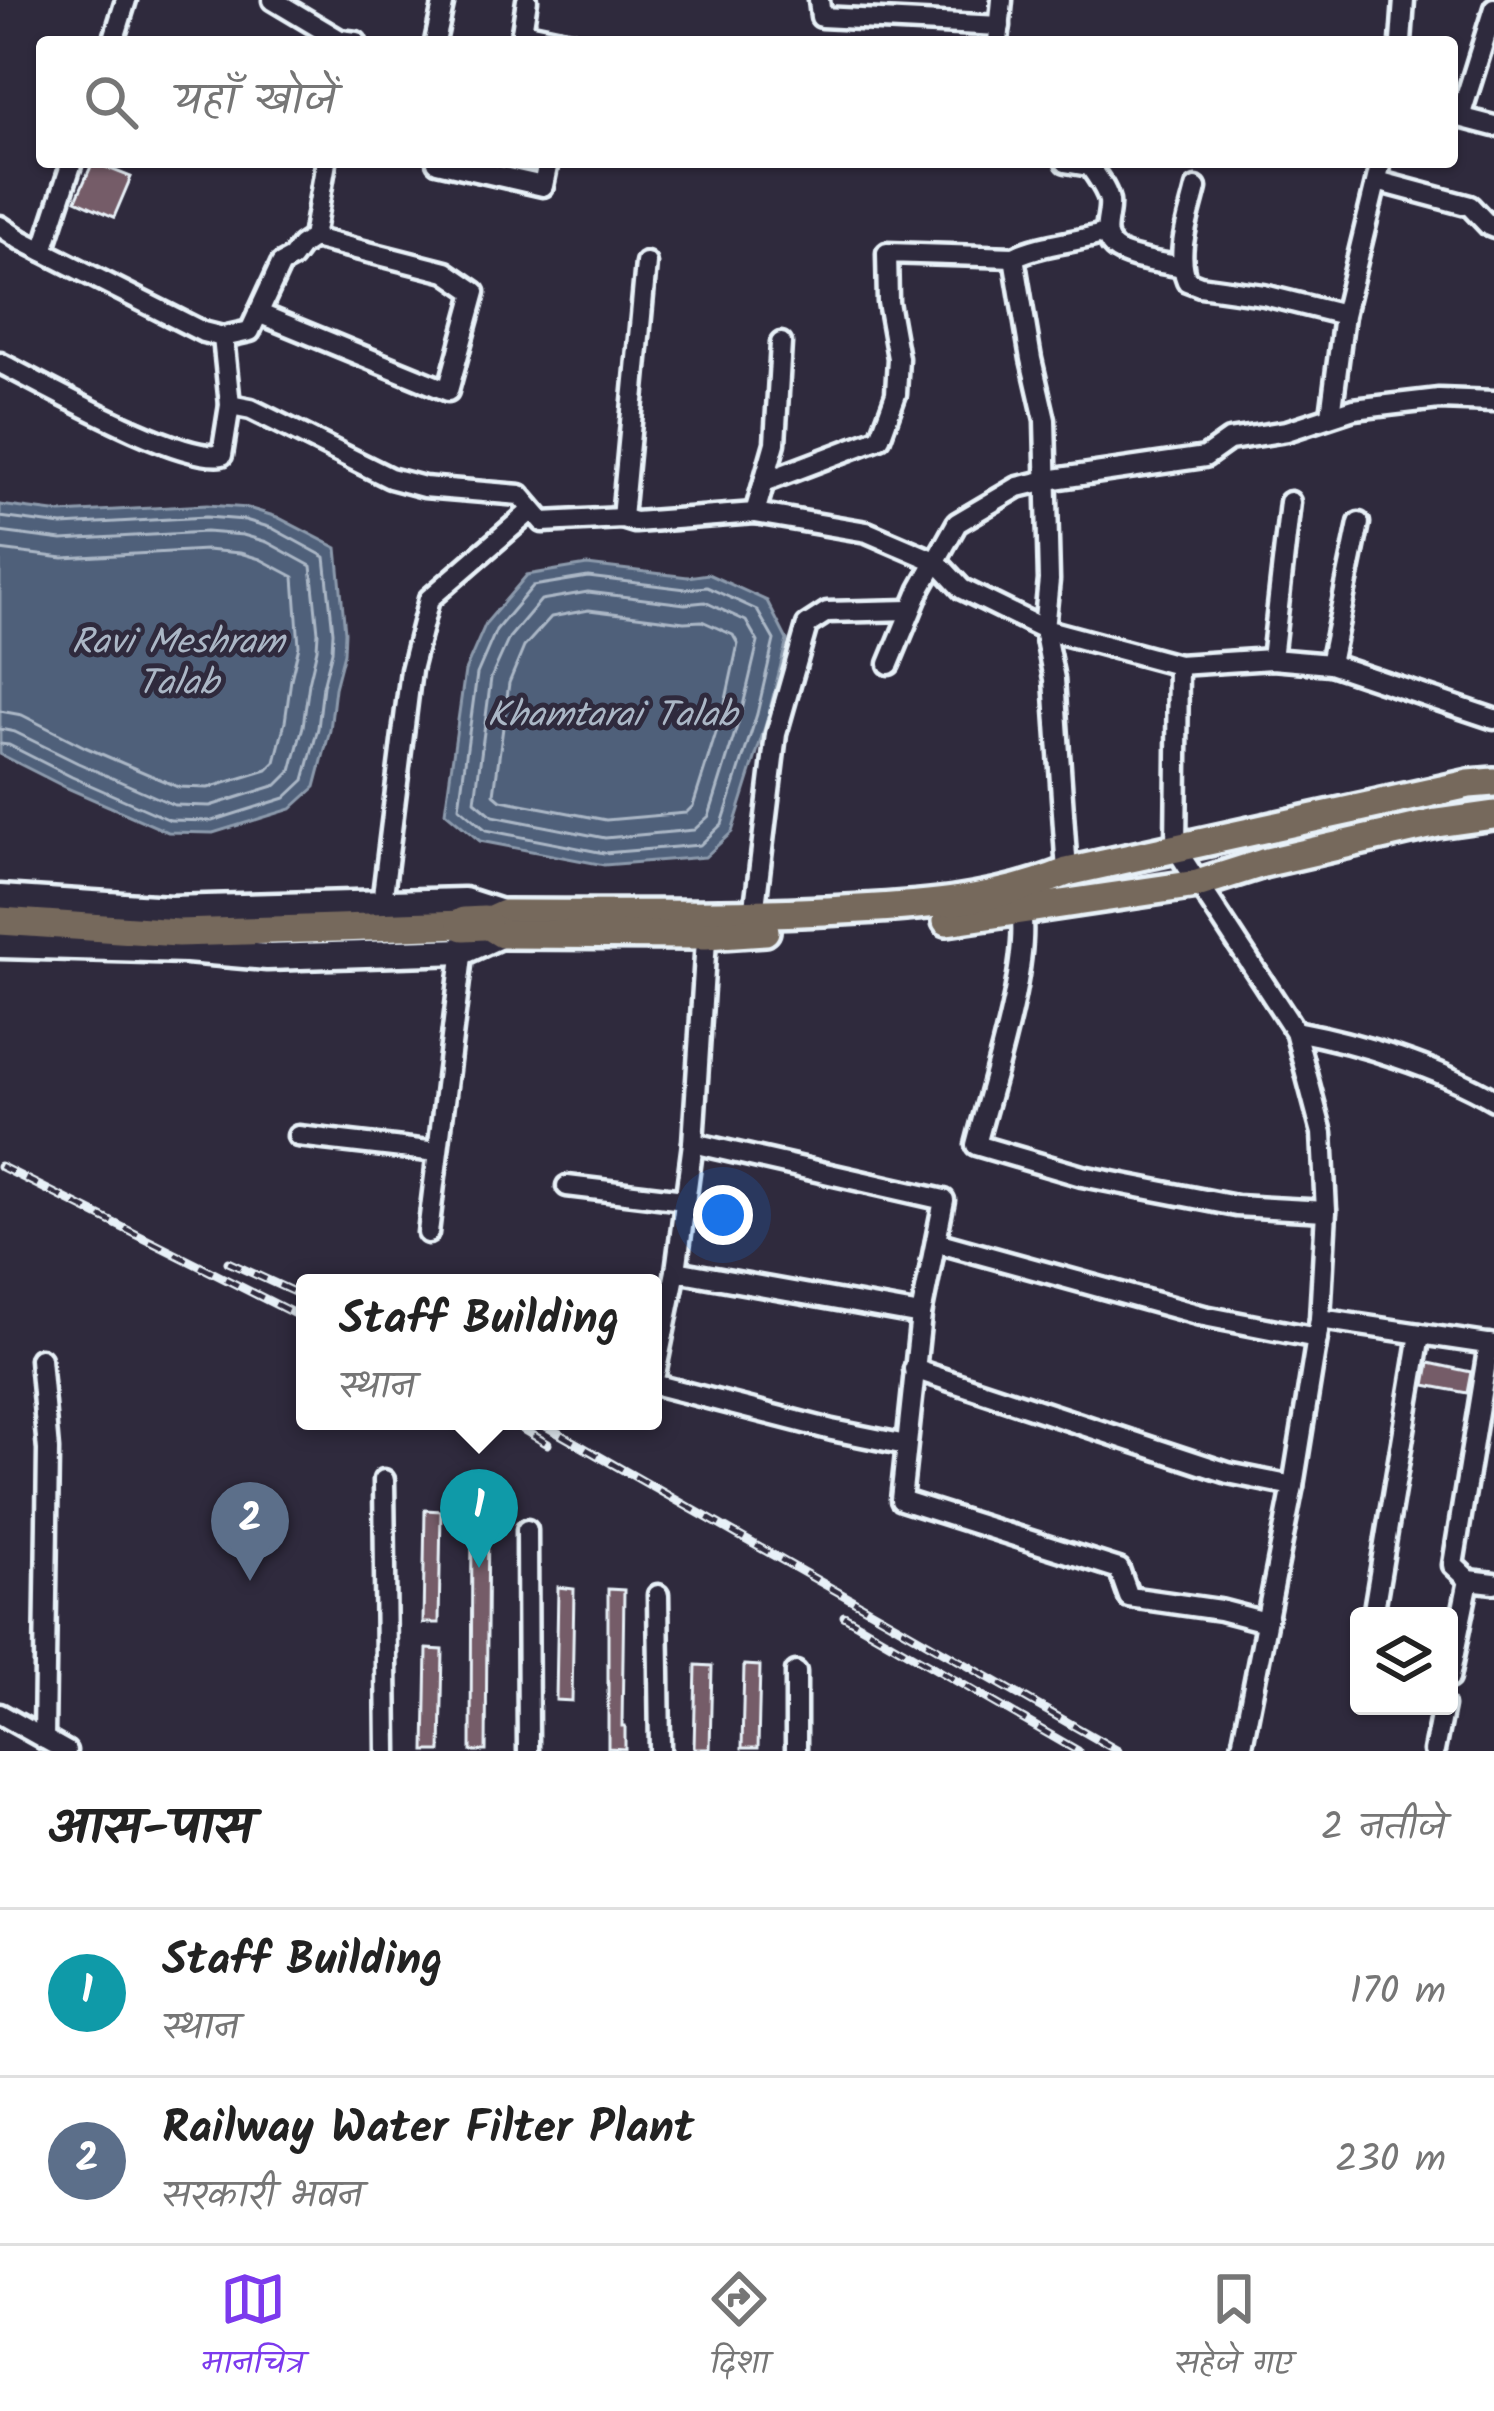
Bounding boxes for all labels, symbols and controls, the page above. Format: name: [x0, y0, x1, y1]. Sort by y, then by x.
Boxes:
search box: [36, 36, 1458, 168]
text: यहाँ खोजें: [174, 66, 336, 138]
icon: search: [78, 69, 144, 135]
water label: Ravi Meshram Talab: [72, 615, 288, 713]
water label: Khamtarai Talab: [487, 688, 741, 745]
your location: [693, 1185, 753, 1245]
popup: [296, 1274, 662, 1430]
text: Staff Building: [339, 1285, 619, 1357]
text: स्थान: [339, 1357, 415, 1419]
pin: 1: [440, 1469, 518, 1568]
pin: 2: [211, 1482, 289, 1581]
map controls: [1350, 1607, 1458, 1715]
button: layers: [1350, 1607, 1458, 1715]
text: आस-पास: [48, 1789, 253, 1870]
text: 2 नतीजे: [1321, 1798, 1446, 1860]
text: Staff Building: [162, 1926, 443, 1998]
text: 1: [81, 1962, 93, 2024]
text: 170 m: [1350, 1962, 1446, 2024]
text: स्थान: [162, 1998, 238, 2060]
text: Railway Water Filter Plant: [162, 2094, 694, 2166]
text: 2: [76, 2130, 98, 2192]
text: 230 m: [1335, 2130, 1446, 2192]
text: सरकारी भवन: [162, 2166, 362, 2228]
tab: मानचित्र: [201, 2266, 304, 2391]
tab: दिशा: [706, 2266, 772, 2391]
tab: सहेजे गए: [1175, 2266, 1293, 2391]

